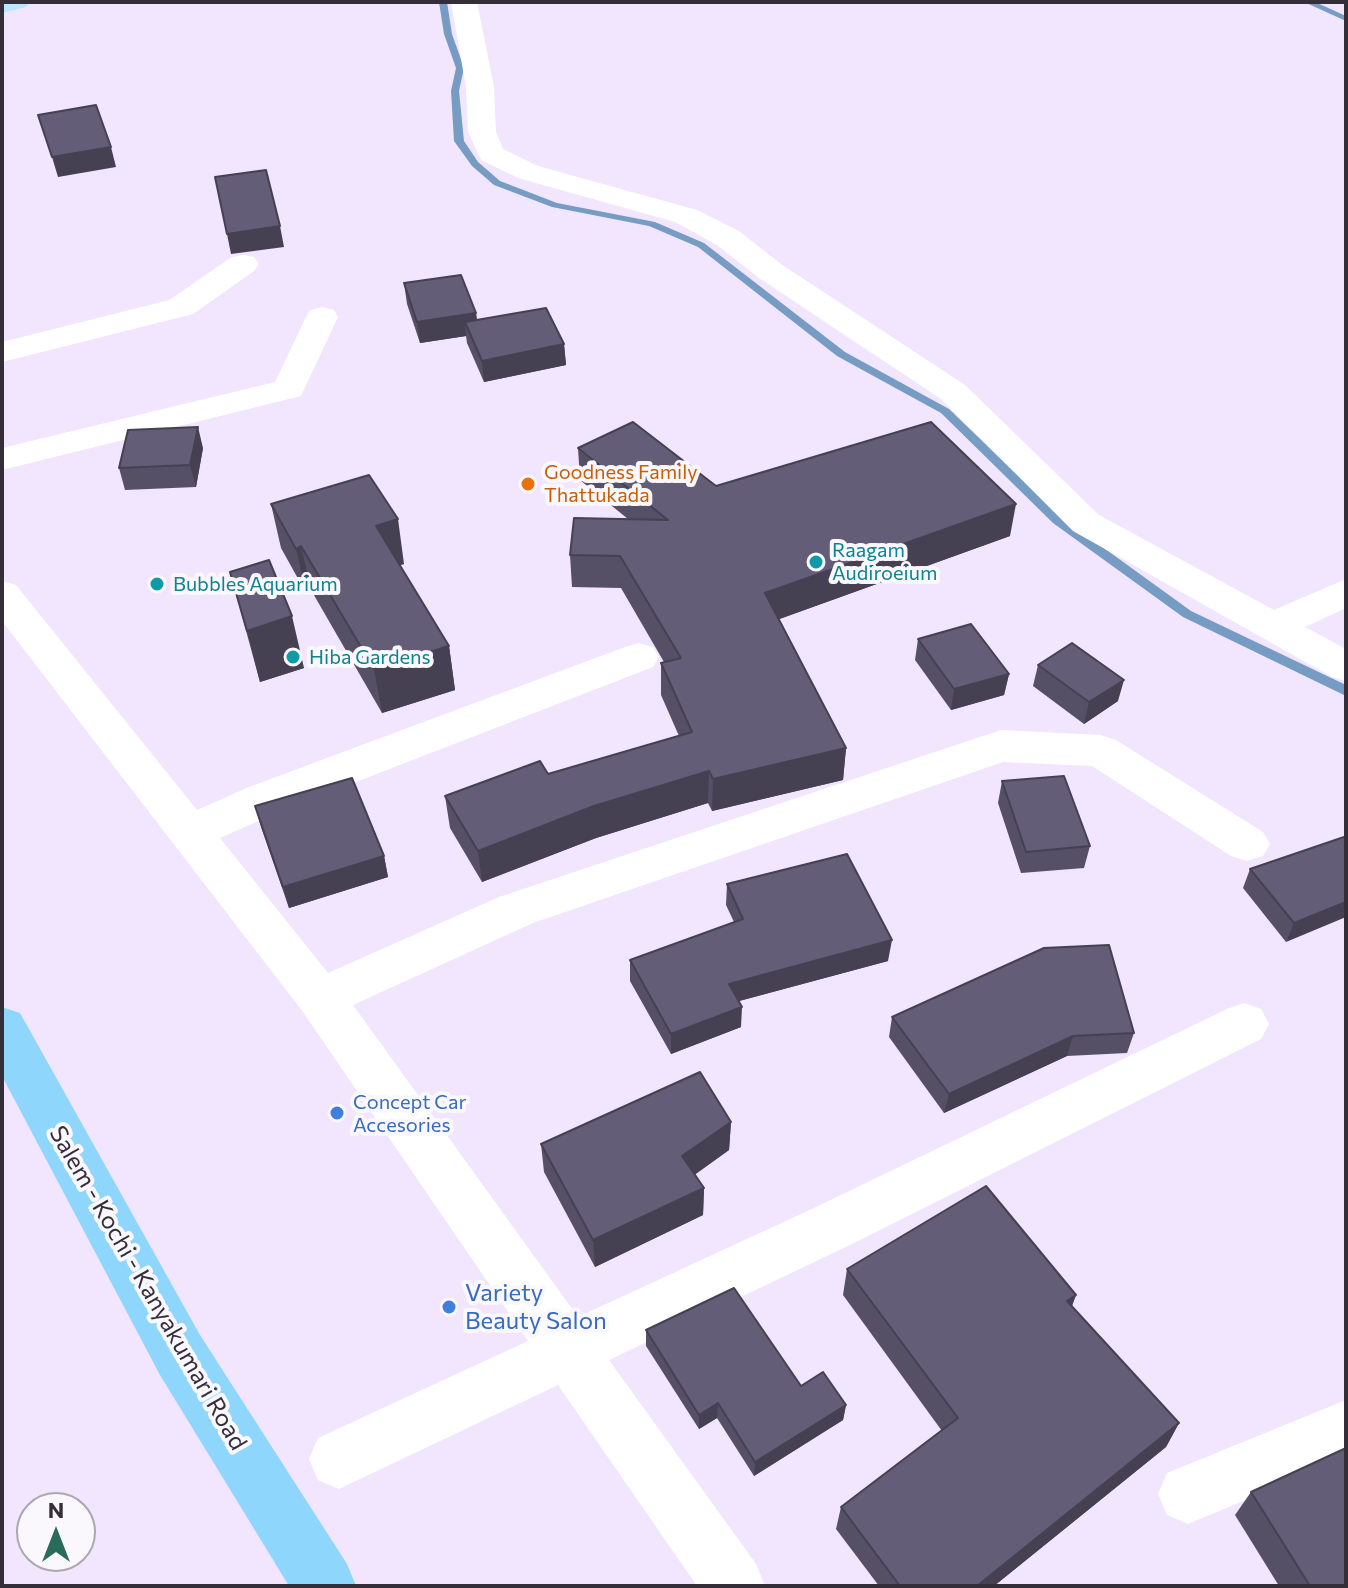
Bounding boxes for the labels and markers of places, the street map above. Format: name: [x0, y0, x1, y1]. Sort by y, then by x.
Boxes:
place label: Goodness Family Thattukada: [544, 460, 698, 507]
marker: Goodness Family Thattukada: [519, 475, 537, 493]
place label: Raagam Audiroeium: [832, 538, 937, 585]
marker: Raagam Audiroeium: [807, 553, 825, 571]
place label: Bubbles Aquarium: [173, 572, 338, 596]
marker: Bubbles Aquarium: [148, 575, 166, 593]
place label: Hiba Gardens: [309, 645, 431, 669]
marker: Hiba Gardens: [284, 648, 302, 666]
place label: Concept Car Accesories: [353, 1090, 466, 1137]
marker: Concept Car Accesories: [328, 1104, 346, 1122]
place label: Variety Beauty Salon: [465, 1279, 607, 1335]
marker: Variety Beauty Salon: [440, 1298, 458, 1316]

